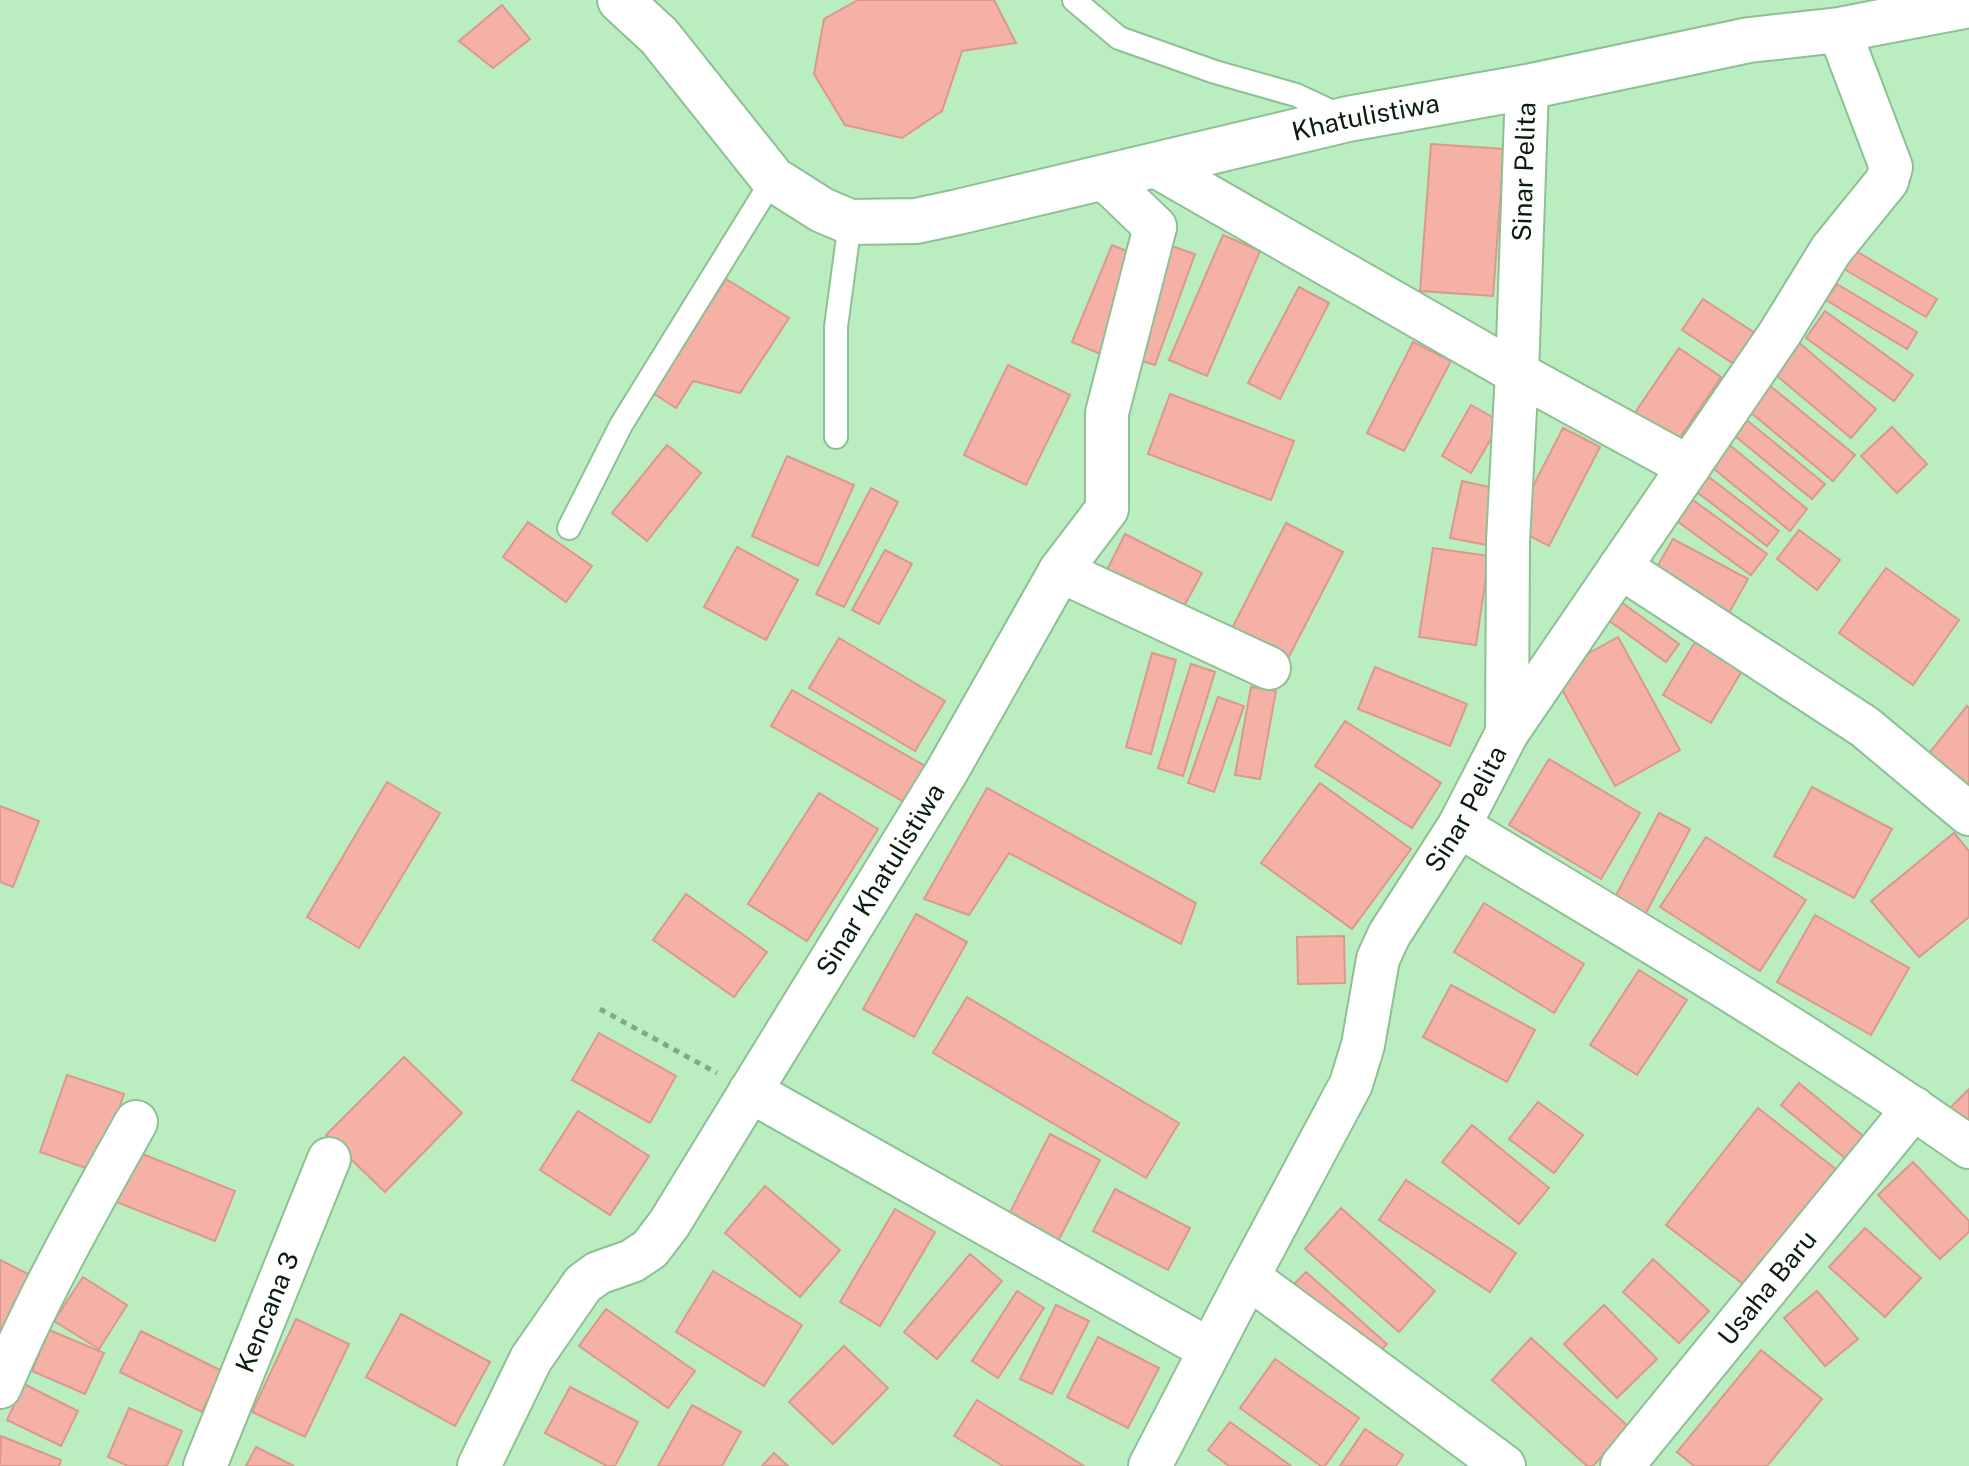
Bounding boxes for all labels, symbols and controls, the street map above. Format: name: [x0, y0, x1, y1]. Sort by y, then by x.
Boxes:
street label: Khatulistiwa: [1289, 87, 1442, 147]
street label: Sinar Pelita: [1506, 101, 1541, 242]
street label: Sinar Pelita: [1418, 740, 1513, 877]
street label: Sinar Khatulistiwa: [809, 778, 951, 981]
street label: Usaha Baru: [1711, 1224, 1823, 1351]
street label: Kencana 3: [229, 1247, 305, 1377]

